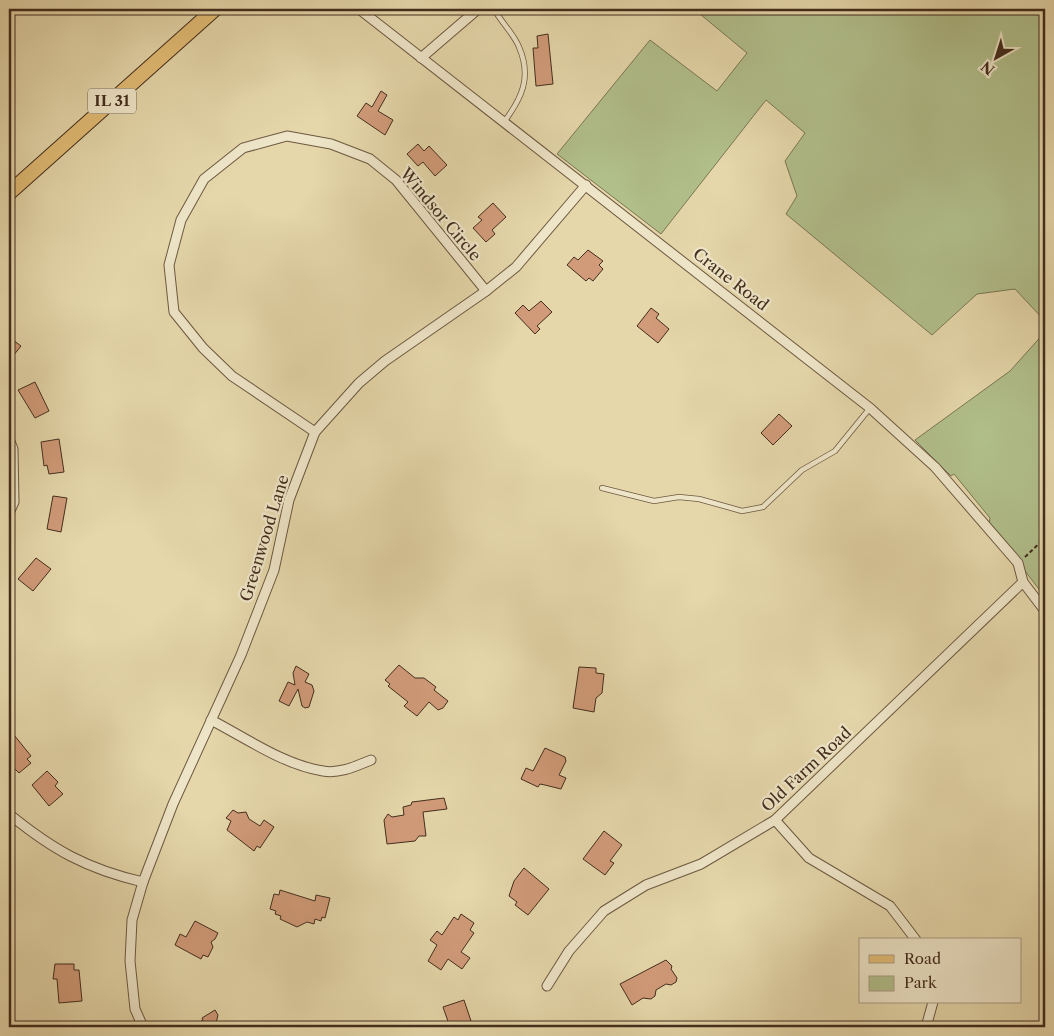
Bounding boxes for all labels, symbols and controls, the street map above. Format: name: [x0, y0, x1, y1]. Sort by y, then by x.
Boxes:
north arrow: [972, 32, 1022, 82]
text: N: [977, 57, 998, 79]
road number: IL 31: [88, 88, 136, 114]
street label: Windsor Circle: [396, 163, 486, 265]
street label: Crane Road: [689, 243, 773, 315]
street label: Greenwood Lane: [235, 472, 293, 604]
street label: Old Farm Road: [757, 722, 855, 816]
legend: [859, 938, 1022, 1004]
text: Road: [904, 949, 941, 968]
text: Park: [904, 973, 938, 992]

